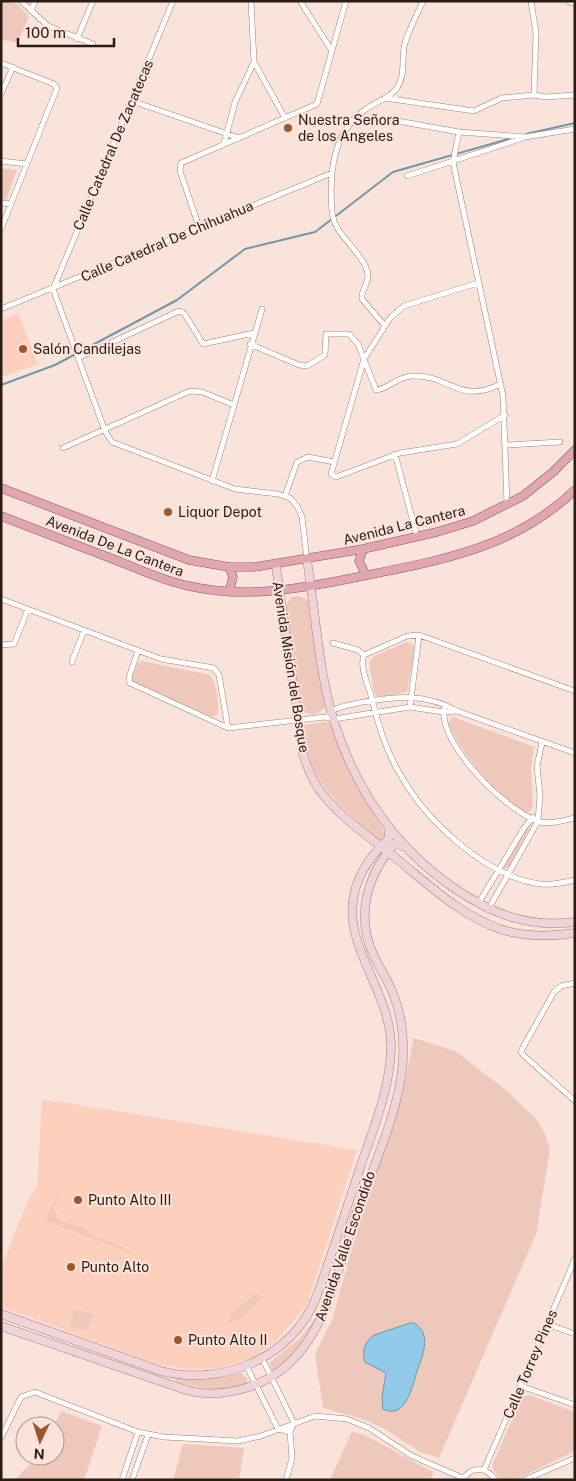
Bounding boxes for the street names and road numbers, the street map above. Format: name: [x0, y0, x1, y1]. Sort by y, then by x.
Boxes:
street label: Calle Catedral De Zacatecas: [70, 57, 156, 233]
street label: Calle Catedral De Chihuahua: [78, 197, 256, 285]
street label: Avenida La Cantera: [341, 502, 467, 548]
street label: Avenida De La Cantera: [44, 512, 186, 580]
street label: Avenida Misión del Bosque: [270, 580, 312, 754]
street label: Avenida Valle Escondido: [312, 1169, 378, 1323]
street label: Calle Torrey Pines: [500, 1307, 560, 1421]

